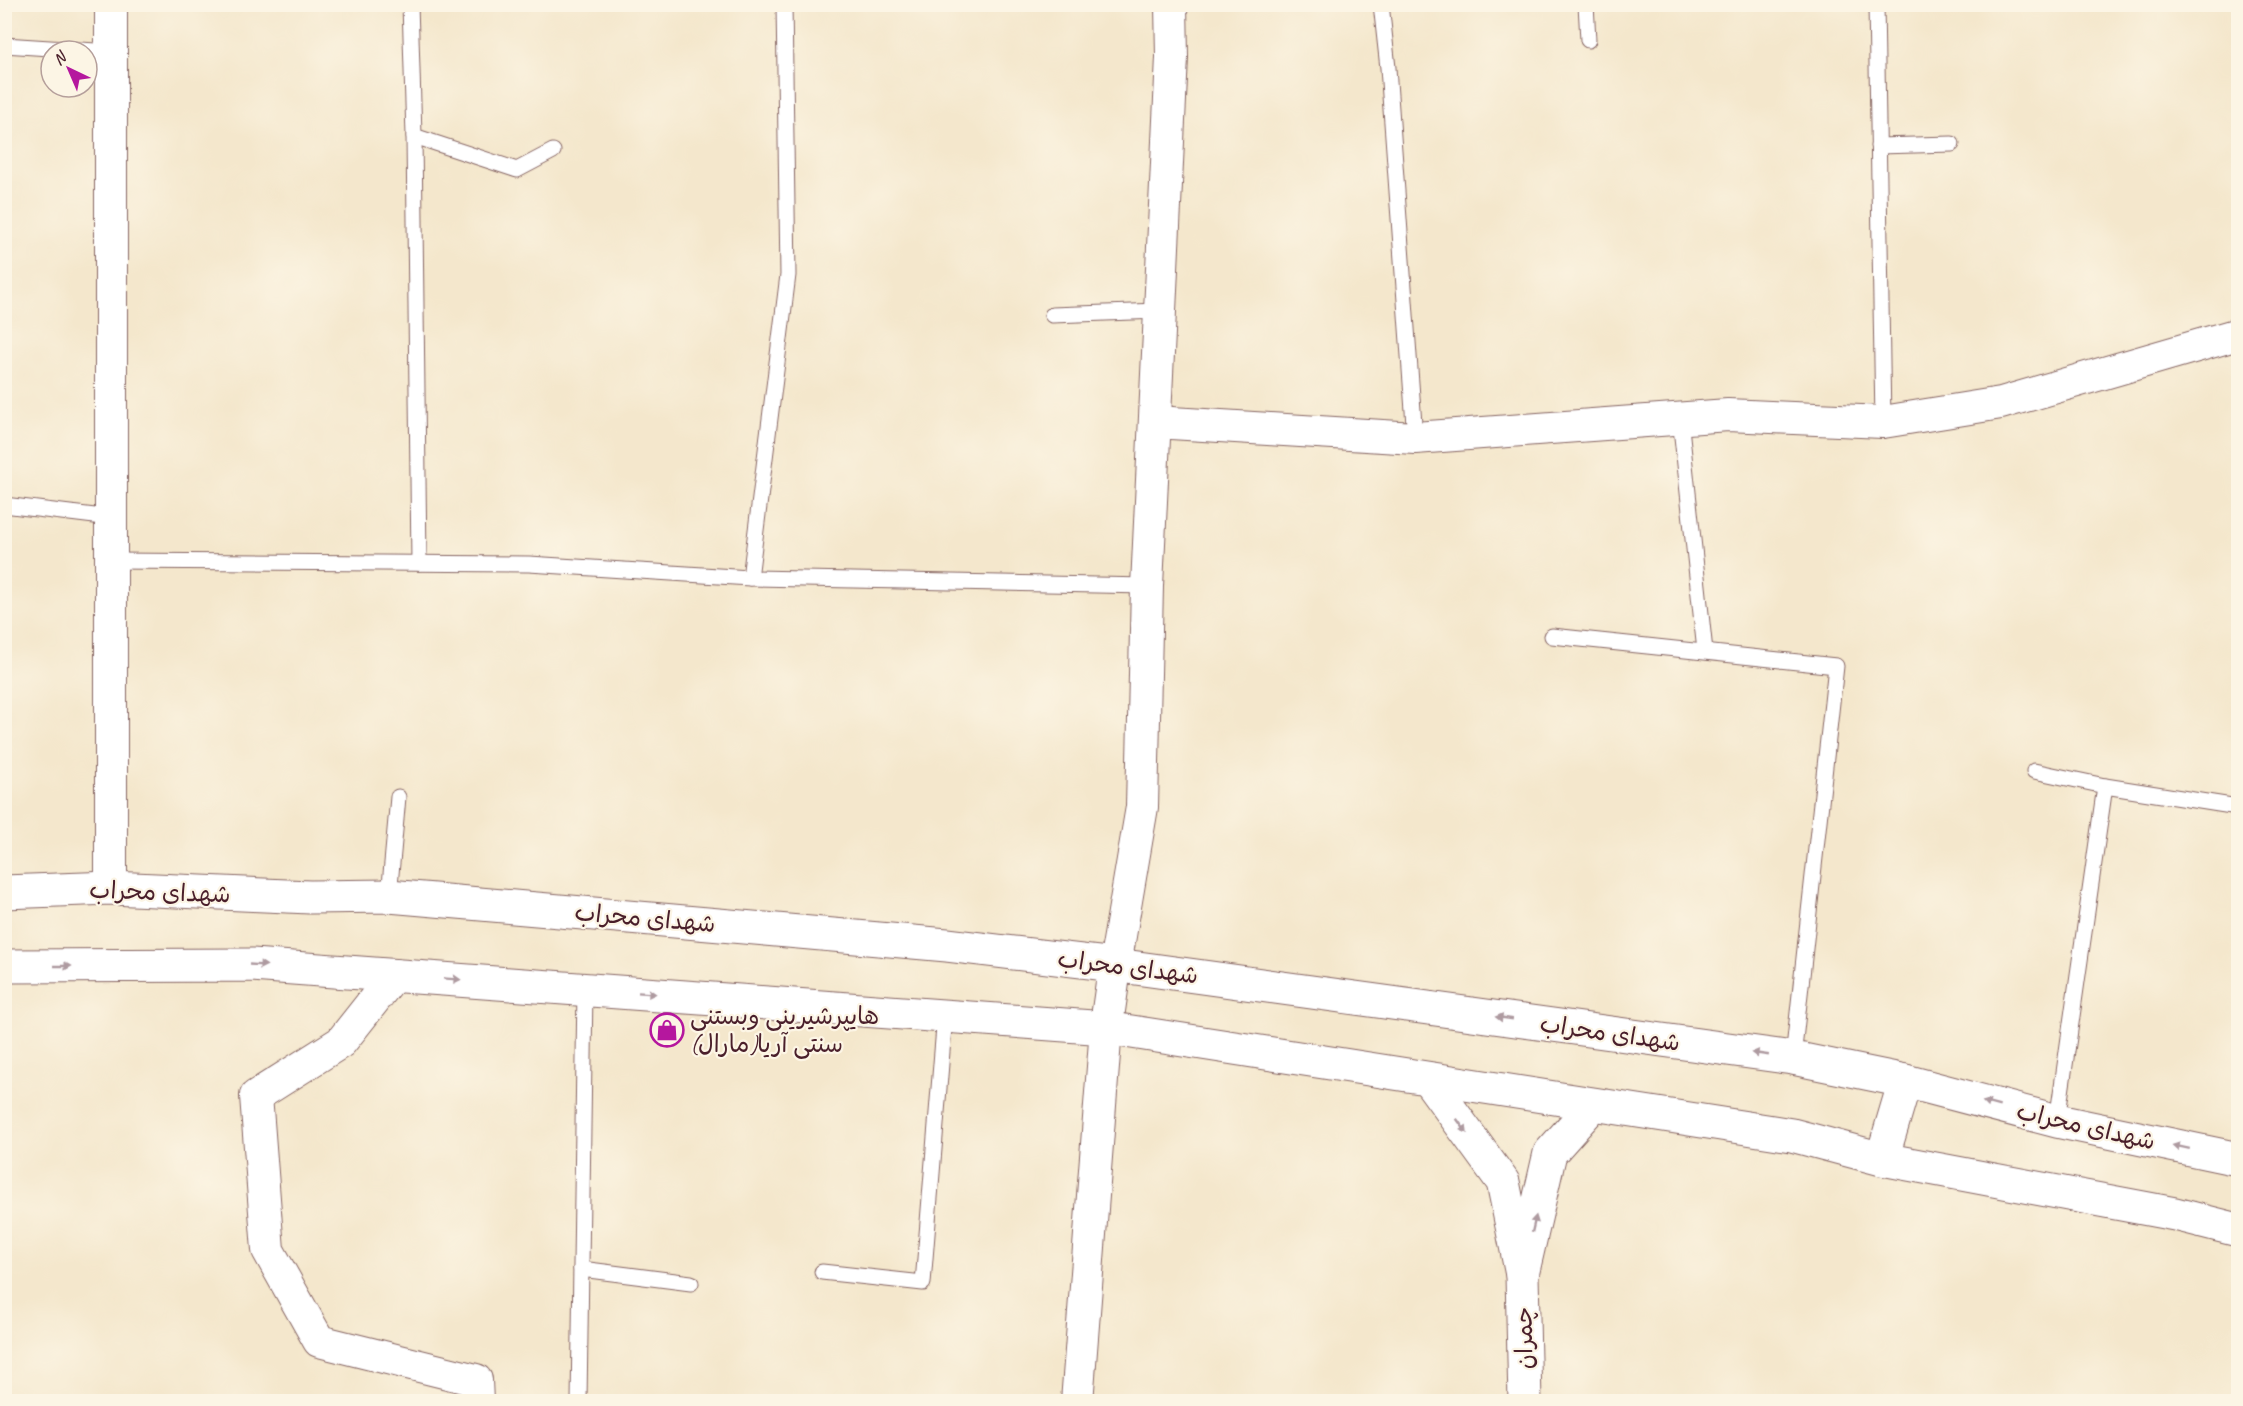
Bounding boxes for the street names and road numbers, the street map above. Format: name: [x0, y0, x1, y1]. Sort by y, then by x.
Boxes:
street label: شهدای محراب: [89, 875, 231, 909]
street label: شهدای محراب: [573, 897, 717, 939]
street label: شهدای محراب: [1056, 943, 1200, 991]
street label: شهدای محراب: [1538, 1008, 1682, 1058]
street label: شهدای محراب: [2014, 1095, 2158, 1157]
street label: چمران: [1508, 1306, 1540, 1370]

